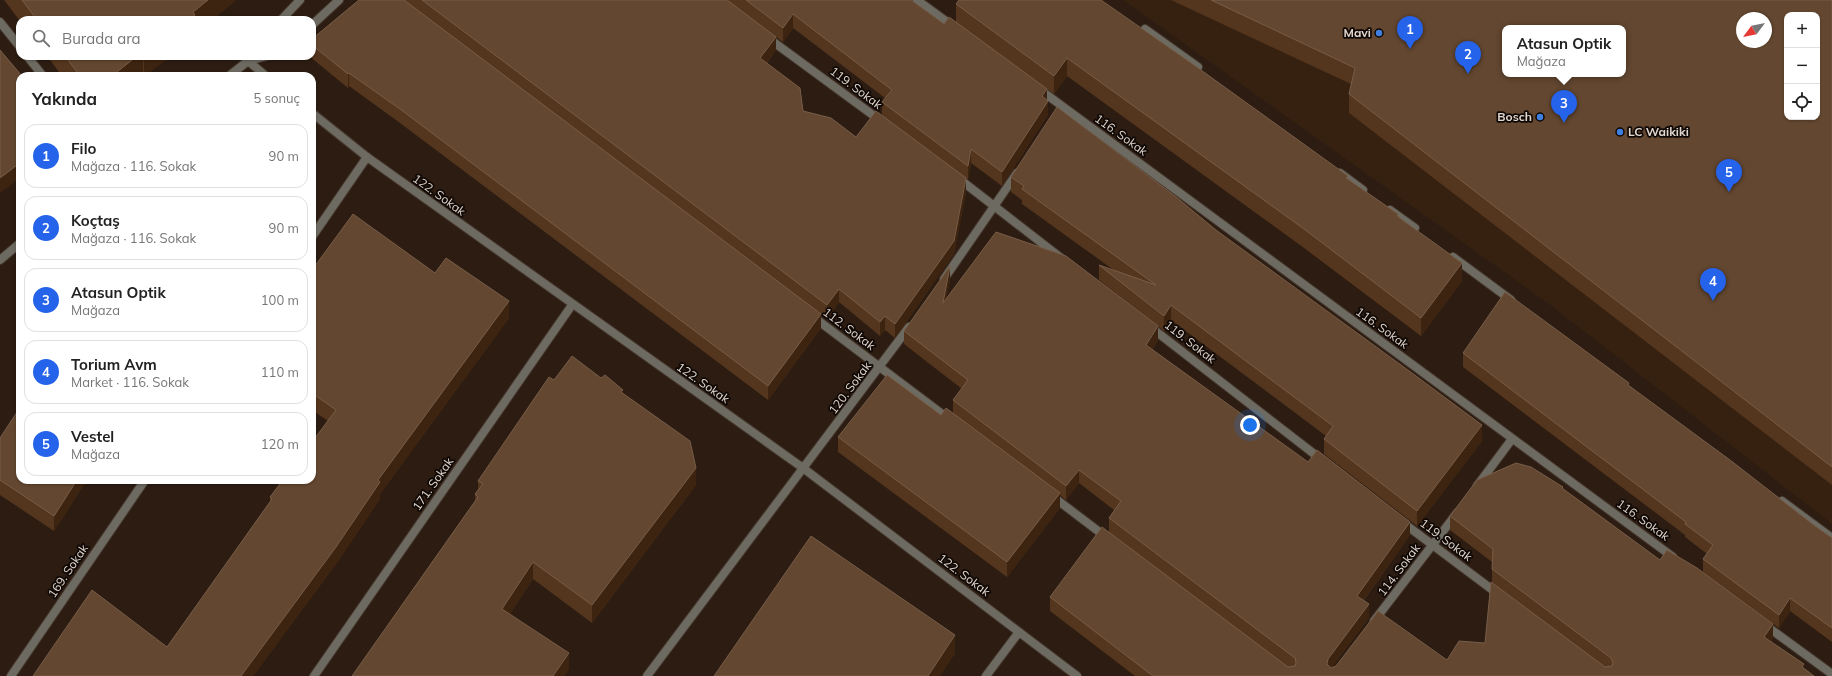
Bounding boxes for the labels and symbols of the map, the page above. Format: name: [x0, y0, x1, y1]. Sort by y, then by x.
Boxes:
north arrow: [1736, 12, 1772, 48]
pin: 1: [1397, 16, 1423, 49]
place label: Mavi: [1344, 25, 1371, 40]
marker: Mavi: [1374, 28, 1384, 38]
pin: 2: [1455, 41, 1481, 74]
street label: 119. Sokak: [827, 63, 886, 113]
pin: 3: [1551, 90, 1577, 123]
place label: Bosch: [1497, 109, 1532, 124]
street label: 116. Sokak: [1092, 111, 1151, 159]
marker: Bosch: [1535, 112, 1545, 122]
place label: LC Waikiki: [1628, 124, 1689, 139]
marker: LC Waikiki: [1615, 127, 1625, 137]
pin: 5: [1716, 159, 1742, 192]
street label: 122. Sokak: [410, 171, 469, 219]
pin: 4: [1700, 268, 1726, 301]
street label: 112. Sokak: [820, 304, 879, 354]
street label: 116. Sokak: [1353, 304, 1412, 352]
street label: 119. Sokak: [1162, 317, 1220, 367]
street label: 120. Sokak: [825, 358, 875, 417]
street label: 122. Sokak: [674, 359, 733, 407]
your location: [1240, 415, 1260, 435]
street label: 171. Sokak: [409, 454, 457, 513]
street label: 116. Sokak: [1614, 496, 1673, 544]
street label: 119. Sokak: [1417, 515, 1476, 565]
street label: 169. Sokak: [44, 540, 91, 600]
street label: 114. Sokak: [1374, 540, 1424, 599]
street label: 122. Sokak: [935, 550, 994, 600]

